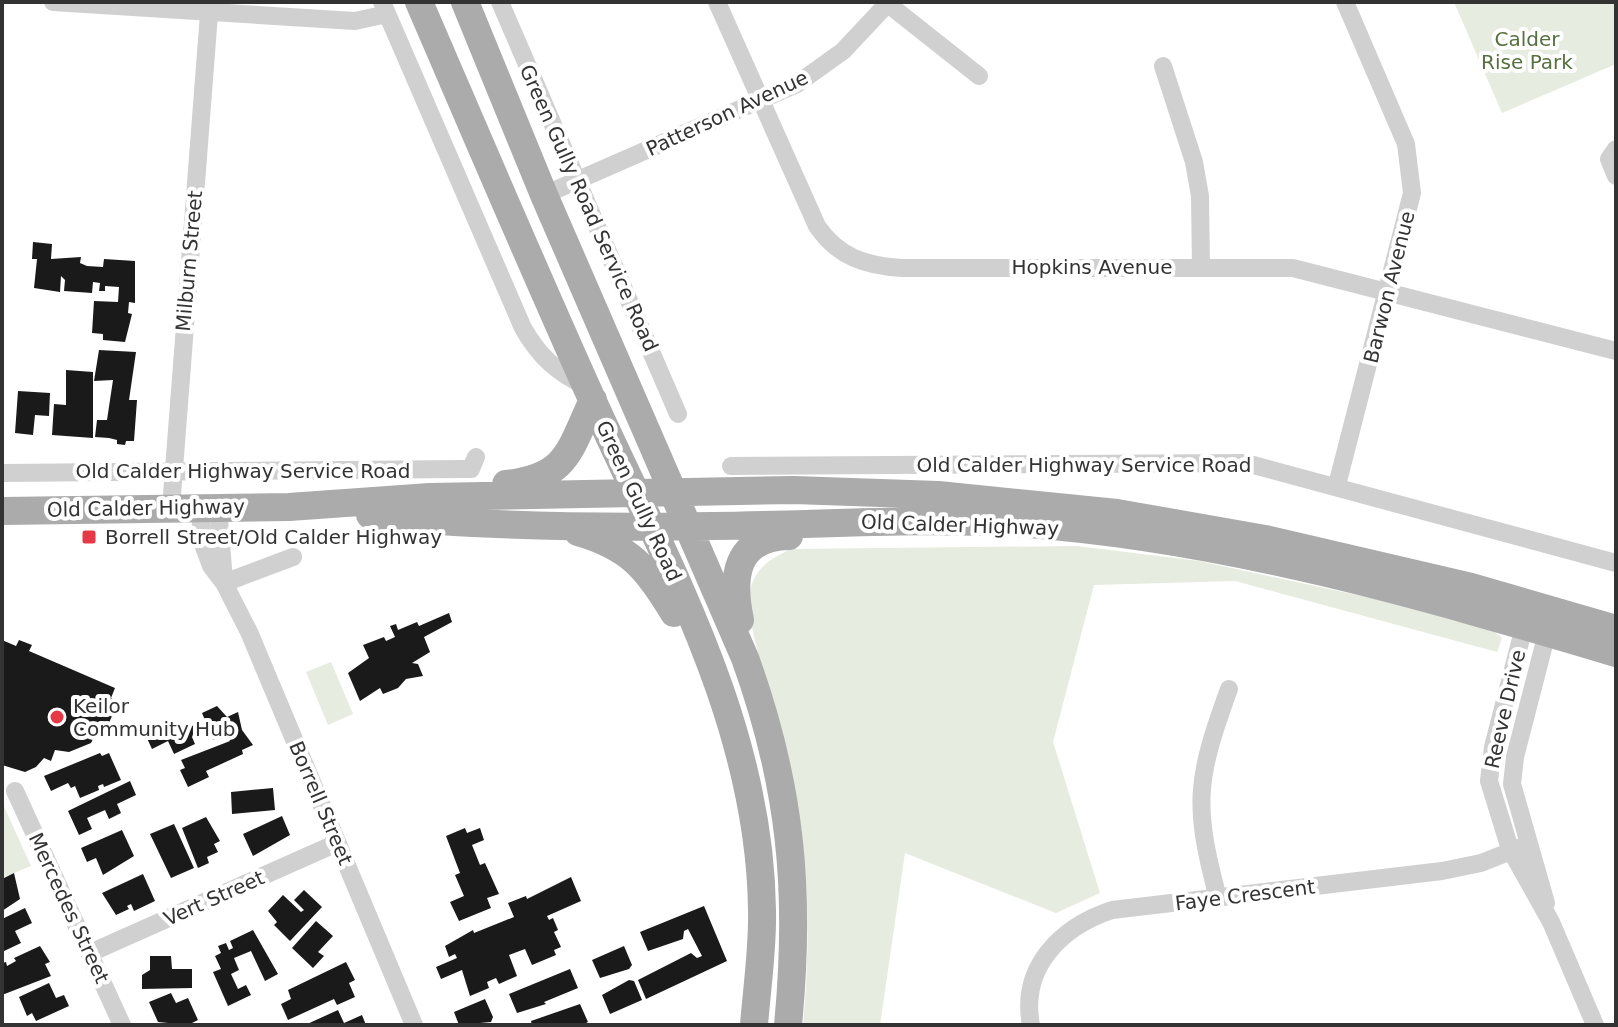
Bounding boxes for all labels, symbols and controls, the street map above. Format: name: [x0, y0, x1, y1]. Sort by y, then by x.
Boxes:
park label: Calder Rise Park: [1481, 27, 1573, 74]
street label: Green Gully Road Service Road: [515, 61, 663, 355]
street label: Patterson Avenue: [642, 65, 812, 161]
street label: Milburn Street: [171, 189, 207, 332]
street label: Barwon Avenue: [1358, 208, 1420, 366]
street label: Hopkins Avenue: [1012, 255, 1172, 279]
street label: Green Gully Road: [591, 417, 687, 585]
street label: Old Calder Highway Service Road: [917, 453, 1251, 477]
street label: Old Calder Highway Service Road: [76, 459, 410, 483]
street label: Old Calder Highway: [47, 494, 245, 522]
street label: Old Calder Highway: [861, 510, 1060, 540]
place label: Borrell Street/Old Calder Highway: [105, 525, 442, 549]
marker: Borrell Street/Old Calder Highway: [80, 528, 98, 546]
street label: Reeve Drive: [1480, 647, 1530, 771]
place label: Keilor Community Hub: [73, 694, 236, 741]
marker: Keilor Community Hub: [48, 708, 66, 726]
street label: Borrell Street: [284, 737, 358, 869]
street label: Mercedes Street: [24, 829, 114, 987]
street label: Vert Street: [160, 865, 268, 931]
street label: Faye Crescent: [1174, 874, 1316, 915]

